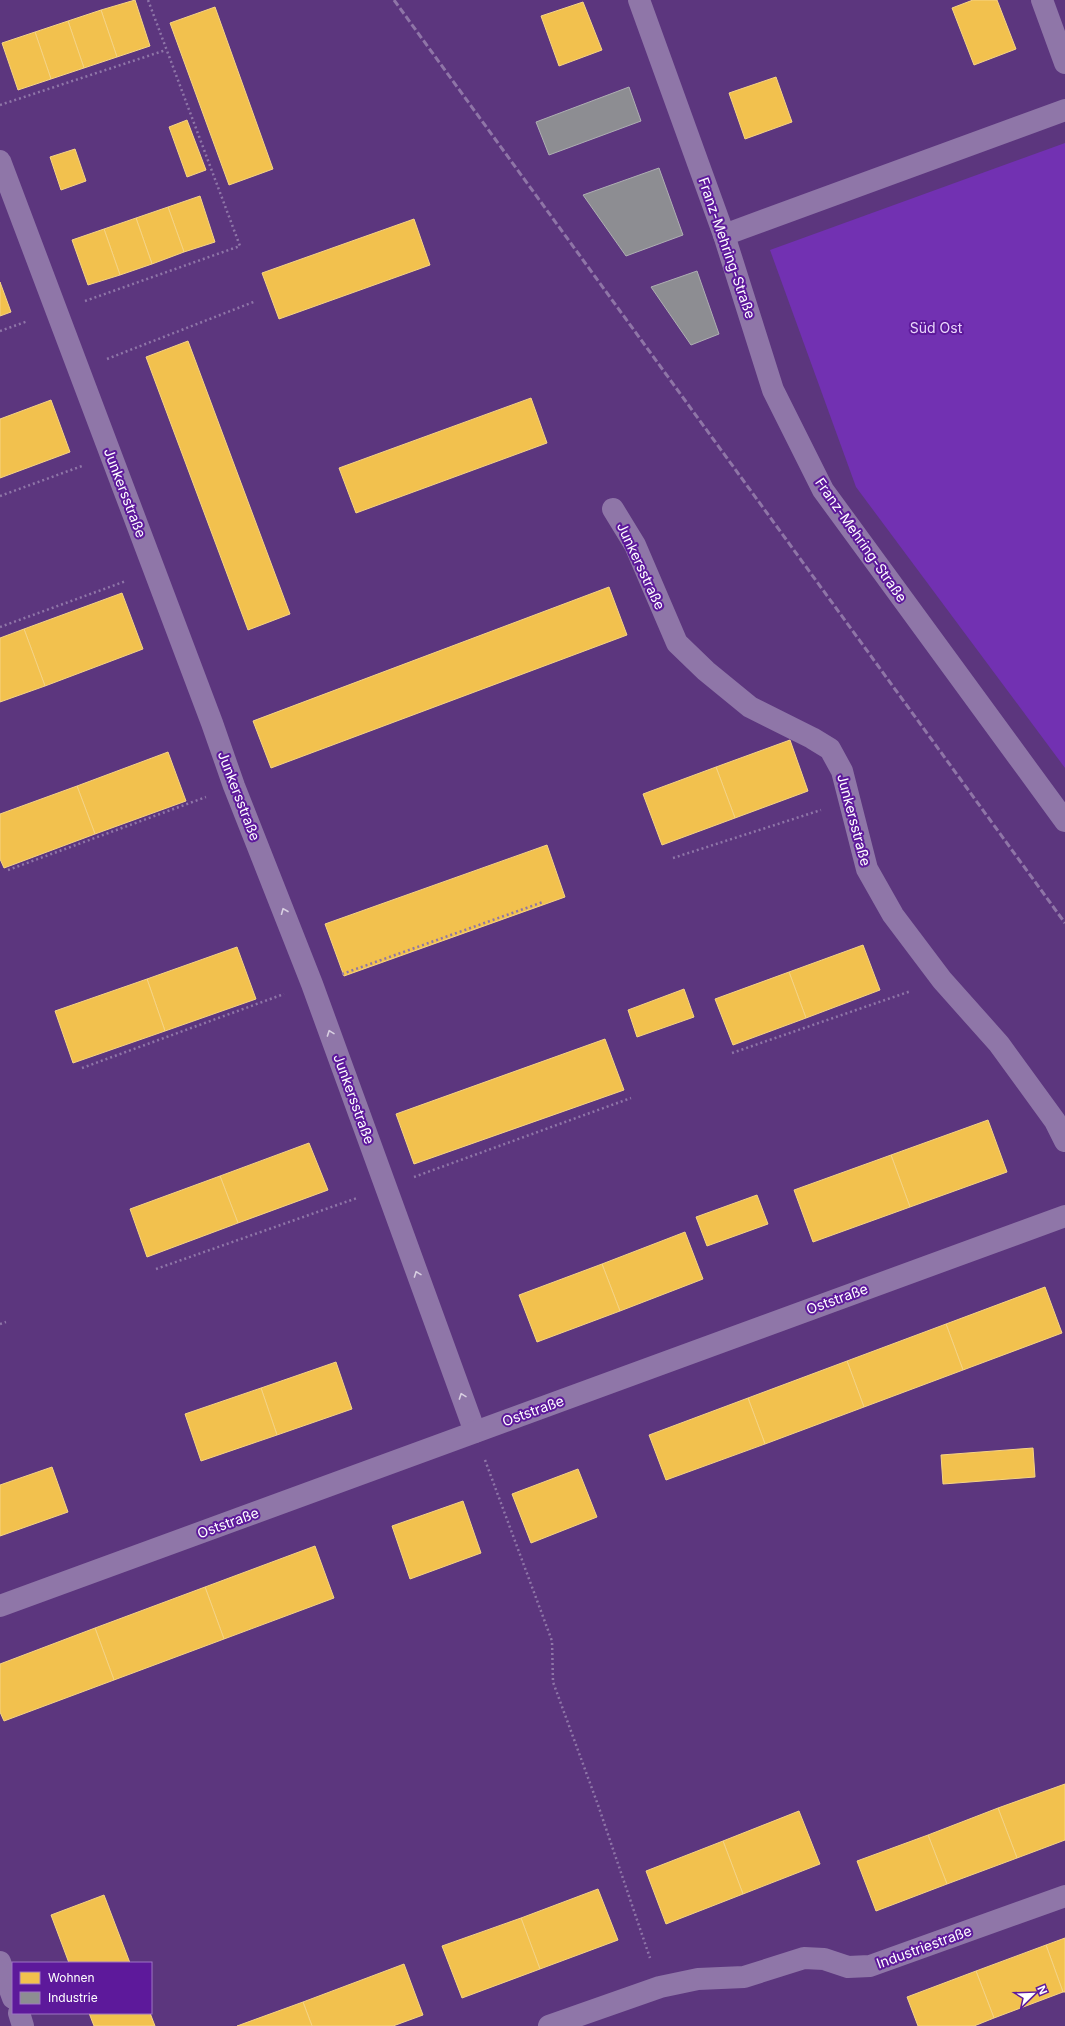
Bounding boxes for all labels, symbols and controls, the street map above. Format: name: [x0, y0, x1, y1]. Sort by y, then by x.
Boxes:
street label: Franz-Mehring-Straße: [695, 175, 760, 321]
park label: Süd Ost: [910, 319, 963, 336]
street label: Junkersstraße: [101, 446, 150, 540]
street label: Franz-Mehring-Straße: [812, 474, 911, 605]
street label: Junkersstraße: [614, 519, 669, 612]
street label: Junkersstraße: [215, 749, 264, 843]
street label: Junkersstraße: [834, 772, 875, 868]
one-way arrow: [280, 908, 288, 915]
one-way arrow: [326, 1029, 335, 1036]
street label: Junkersstraße: [330, 1051, 379, 1146]
one-way arrow: [413, 1270, 422, 1277]
street label: Oststraße: [804, 1280, 870, 1318]
one-way arrow: [458, 1392, 466, 1399]
street label: Oststraße: [500, 1392, 566, 1430]
street label: Oststraße: [195, 1504, 261, 1542]
street label: Industriestraße: [874, 1921, 974, 1972]
legend: [12, 1962, 152, 2014]
text: Wohnen: [48, 1970, 95, 1985]
north arrow: [1013, 1974, 1053, 2014]
text: N: [1034, 1983, 1050, 1997]
text: Industrie: [48, 1990, 98, 2005]

